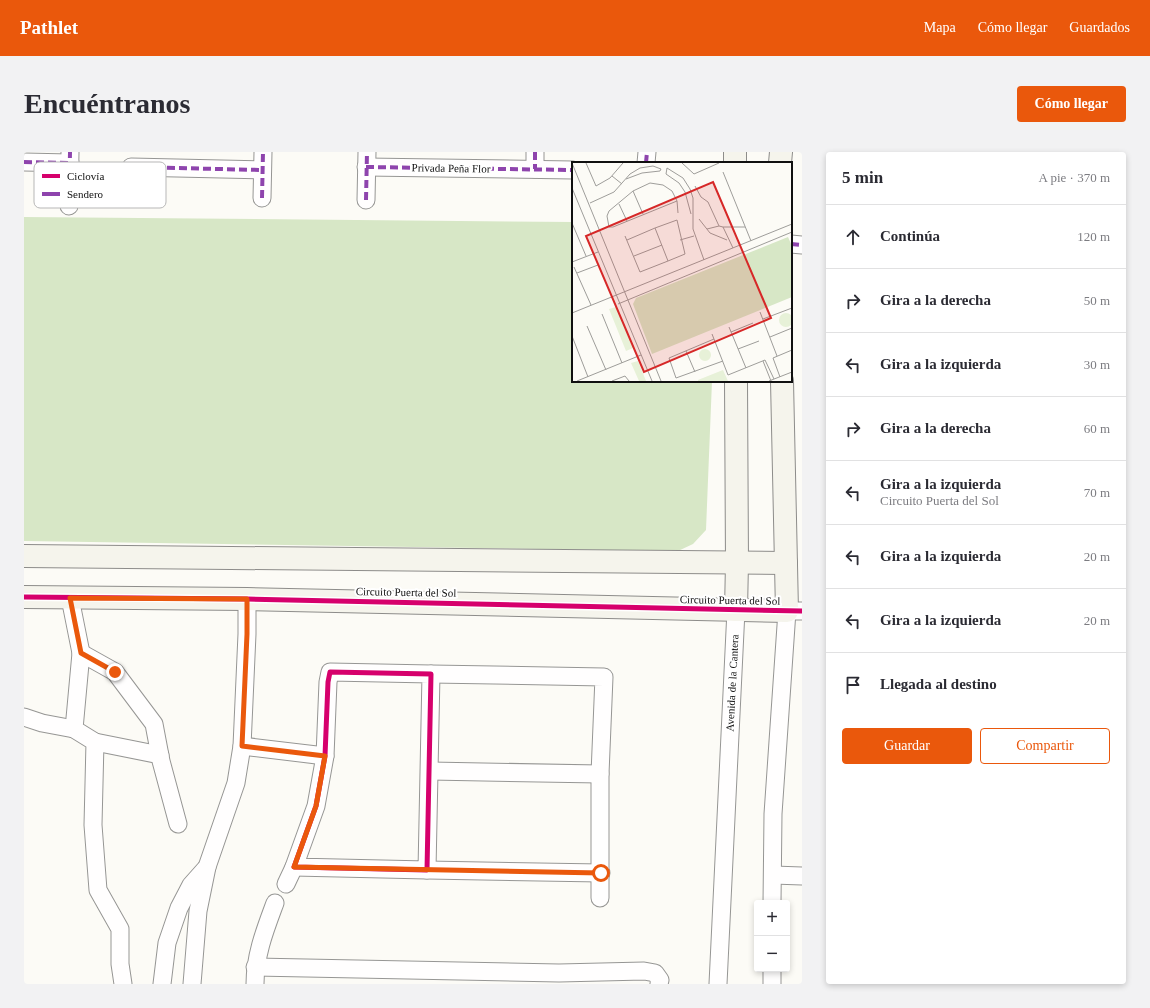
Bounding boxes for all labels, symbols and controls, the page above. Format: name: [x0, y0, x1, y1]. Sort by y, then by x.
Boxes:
text: Pathlet: [20, 17, 78, 38]
text: Mapa: [924, 20, 956, 35]
text: Cómo llegar: [978, 20, 1047, 35]
text: Guardados: [1069, 20, 1130, 35]
button: Cómo llegar: [1017, 86, 1126, 122]
text: Encuéntranos: [24, 88, 190, 119]
street label: Privada Peña Flor: [411, 161, 491, 175]
legend: [34, 162, 166, 208]
inset map: [572, 162, 792, 382]
text: 5 min: [842, 168, 883, 187]
text: Ciclovía: [67, 170, 104, 182]
text: A pie · 370 m: [1039, 170, 1110, 185]
text: Sendero: [67, 188, 104, 200]
icon: ahead: [842, 226, 864, 248]
text: Continúa: [880, 228, 940, 244]
text: 120 m: [1077, 229, 1110, 244]
icon: right: [842, 290, 864, 312]
text: Gira a la derecha: [880, 292, 991, 308]
text: 50 m: [1084, 293, 1110, 308]
icon: left: [842, 354, 864, 376]
text: Gira a la izquierda: [880, 356, 1001, 372]
text: 30 m: [1084, 357, 1110, 372]
icon: right: [842, 418, 864, 440]
text: Gira a la derecha: [880, 420, 991, 436]
text: 60 m: [1084, 421, 1110, 436]
text: Gira a la izquierda: [880, 476, 1001, 492]
icon: left: [842, 482, 864, 504]
text: 70 m: [1084, 485, 1110, 500]
text: Circuito Puerta del Sol: [880, 493, 999, 508]
icon: left: [842, 546, 864, 568]
text: Gira a la izquierda: [880, 548, 1001, 564]
text: 20 m: [1084, 549, 1110, 564]
street label: Circuito Puerta del Sol: [356, 585, 456, 599]
street label: Circuito Puerta del Sol: [680, 593, 780, 607]
icon: left: [842, 610, 864, 632]
text: Gira a la izquierda: [880, 612, 1001, 628]
text: 20 m: [1084, 613, 1110, 628]
street label: Avenida de la Cantera: [723, 634, 741, 732]
route end: [106, 663, 124, 681]
icon: arrive: [842, 674, 864, 696]
text: Llegada al destino: [880, 676, 997, 692]
button: Guardar: [842, 728, 972, 764]
button: Compartir: [980, 728, 1110, 764]
route start: [592, 864, 610, 882]
map controls: [754, 900, 790, 972]
button: +: [754, 900, 790, 936]
button: −: [754, 936, 790, 972]

